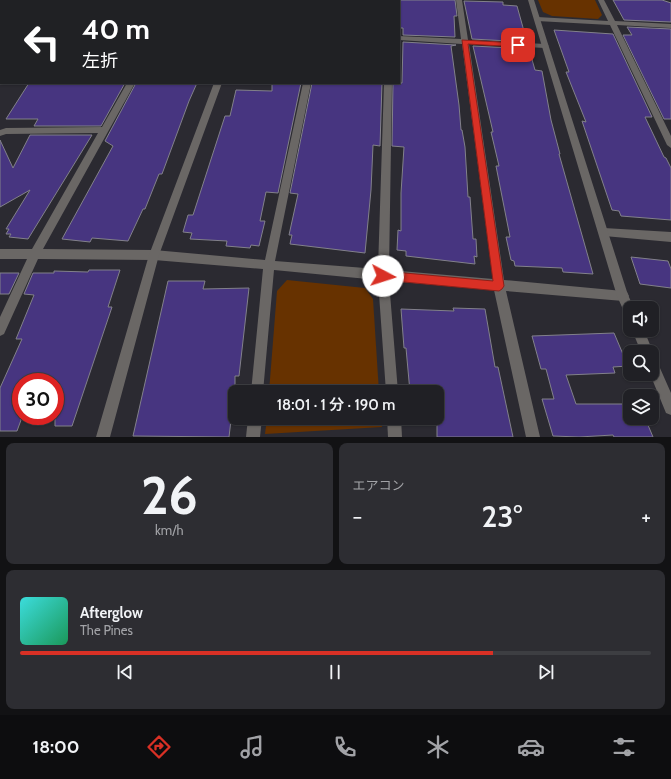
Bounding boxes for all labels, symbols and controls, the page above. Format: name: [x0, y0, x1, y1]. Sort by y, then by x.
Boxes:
text: 40 m: [82, 12, 150, 46]
icon: left: [16, 16, 68, 68]
pin: [501, 28, 535, 62]
icon: arrive: [507, 34, 529, 56]
text: 左折: [82, 50, 118, 72]
position arrow: [362, 255, 404, 297]
map controls: [623, 301, 659, 425]
button: sound: [623, 301, 659, 337]
button: search: [623, 345, 659, 381]
speed limit sign: 30: [12, 373, 64, 425]
button: layers: [623, 389, 659, 425]
text: 18:01 · 1 分 · 190 m: [277, 396, 395, 414]
text: 26: [141, 464, 198, 527]
text: エアコン: [353, 477, 405, 493]
text: 23°: [481, 498, 522, 535]
text: −: [353, 503, 362, 530]
text: +: [641, 503, 651, 530]
text: km/h: [155, 522, 183, 538]
text: Afterglow: [80, 604, 143, 622]
text: The Pines: [80, 622, 133, 638]
icon: previous: [114, 661, 136, 683]
icon: pause: [324, 661, 346, 683]
icon: next: [535, 661, 557, 683]
icon: directions: [145, 733, 173, 761]
icon: music: [238, 733, 266, 761]
icon: phone: [331, 733, 359, 761]
icon: climate: [424, 733, 452, 761]
icon: car: [517, 733, 545, 761]
icon: filters: [610, 733, 638, 761]
text: 18:00: [33, 736, 80, 758]

